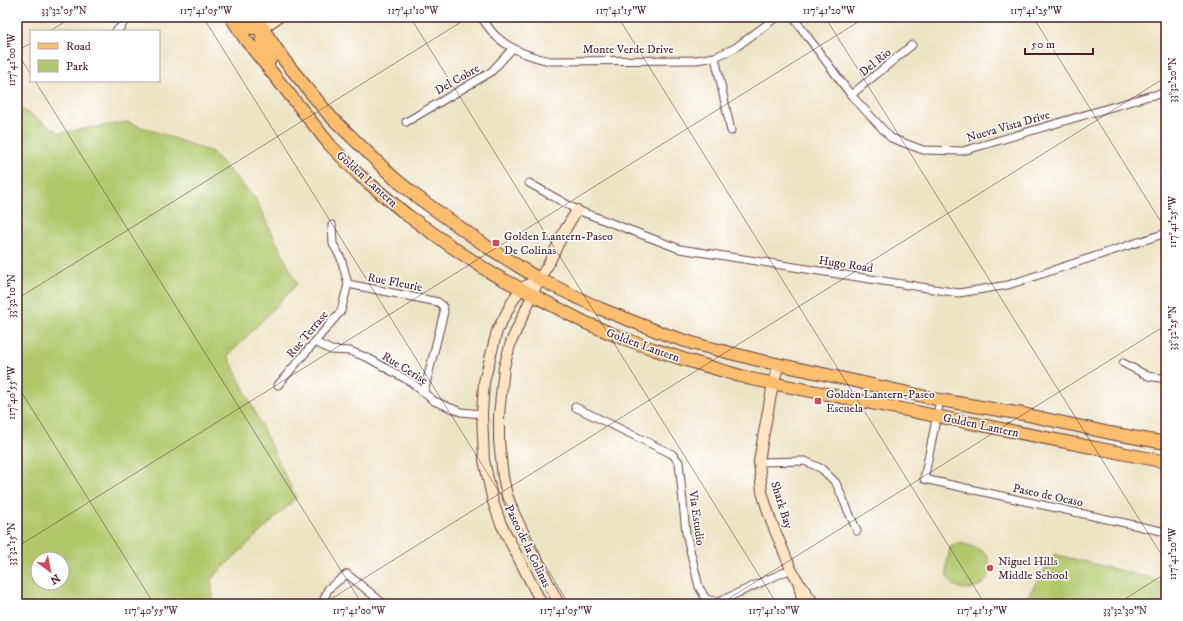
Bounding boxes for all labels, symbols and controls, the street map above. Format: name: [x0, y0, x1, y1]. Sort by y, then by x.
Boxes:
text: 33°32'05"N: [41, 5, 87, 17]
text: 117°41'05"W: [180, 5, 233, 17]
text: 117°41'10"W: [388, 5, 439, 17]
text: 117°41'15"W: [596, 5, 647, 17]
text: 117°41'20"W: [803, 5, 856, 17]
text: 117°41'25"W: [1010, 5, 1063, 17]
legend: [30, 30, 160, 82]
scale bar: [1025, 30, 1093, 56]
text: 117°41'00"W: [6, 33, 18, 86]
text: 50 m: [1031, 37, 1055, 52]
text: Road: [66, 39, 91, 54]
street label: Monte Verde Drive: [583, 42, 673, 57]
street label: Del Rio: [856, 45, 895, 80]
text: 33°32'20"N: [1167, 57, 1179, 103]
text: Park: [66, 59, 88, 74]
street label: Del Cobre: [432, 61, 482, 98]
street label: Nueva Vista Drive: [965, 107, 1052, 146]
street label: Golden Lantern: [333, 148, 401, 211]
text: 117°41'25"W: [1167, 195, 1179, 248]
place label: Golden Lantern-Paseo De Colinas: [504, 229, 613, 258]
marker: Golden Lantern-Paseo De Colinas: [491, 238, 501, 248]
street label: Hugo Road: [818, 253, 874, 276]
street label: Rue Fleurie: [366, 270, 424, 295]
text: 33°32'10"N: [6, 274, 18, 318]
text: 33°32'25"N: [1167, 306, 1179, 350]
street label: Rue Terrase: [283, 308, 332, 361]
street label: Golden Lantern: [604, 325, 682, 366]
street label: Rue Cerise: [379, 349, 430, 388]
text: 117°40'55"W: [6, 365, 18, 420]
place label: Golden Lantern-Paseo Escuela: [826, 387, 935, 416]
marker: Golden Lantern-Paseo Escuela: [813, 396, 823, 406]
street label: Golden Lantern: [942, 410, 1021, 441]
street label: Shark Bay: [767, 480, 796, 531]
street label: Paseo de Ocaso: [1011, 481, 1085, 510]
street label: Via Estudio: [685, 489, 708, 547]
street label: Paseo de la Colinas: [501, 502, 554, 590]
text: 33°32'15"N: [6, 522, 18, 566]
text: 117°41'20"W: [1167, 527, 1179, 580]
north arrow: [30, 551, 70, 591]
place label: Niguel Hills Middle School: [998, 554, 1068, 583]
marker: Niguel Hills Middle School: [985, 563, 995, 573]
text: N: [47, 570, 62, 587]
text: 117°40'55"W: [124, 605, 179, 617]
text: 117°41'00"W: [333, 605, 386, 617]
text: 117°41'05"W: [540, 605, 593, 617]
text: 117°41'10"W: [749, 605, 800, 617]
text: 117°41'15"W: [957, 605, 1008, 617]
text: 33°32'30"N: [1103, 605, 1147, 617]

